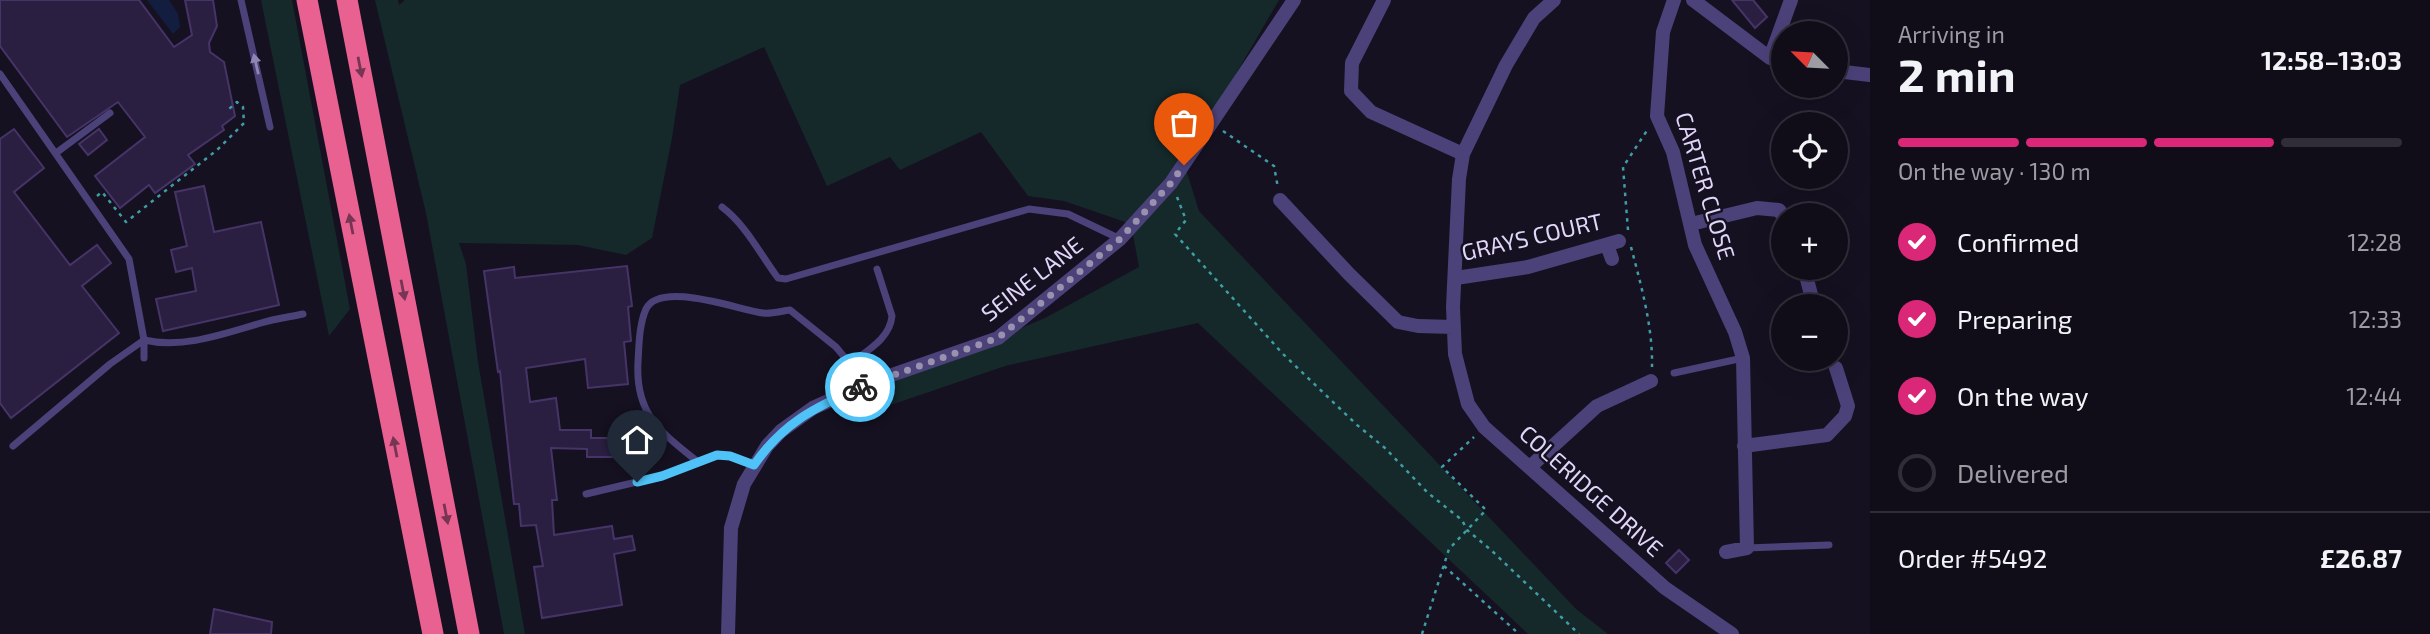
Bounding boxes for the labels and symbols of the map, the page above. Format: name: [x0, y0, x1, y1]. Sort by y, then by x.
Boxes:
north arrow: [1771, 21, 1848, 98]
one-way arrow: [250, 53, 261, 75]
one-way arrow: [355, 56, 366, 78]
pin: [1154, 93, 1214, 165]
street label: CARTER CLOSE: [1670, 109, 1742, 263]
street label: GRAYS COURT: [1459, 206, 1605, 266]
one-way arrow: [346, 213, 357, 235]
street label: SEINE LANE: [975, 230, 1088, 327]
one-way arrow: [398, 279, 409, 301]
courier: [825, 352, 895, 422]
pin: [607, 410, 667, 482]
street label: COLERIDGE DRIVE: [1514, 419, 1669, 562]
one-way arrow: [390, 436, 401, 458]
one-way arrow: [441, 503, 452, 525]

